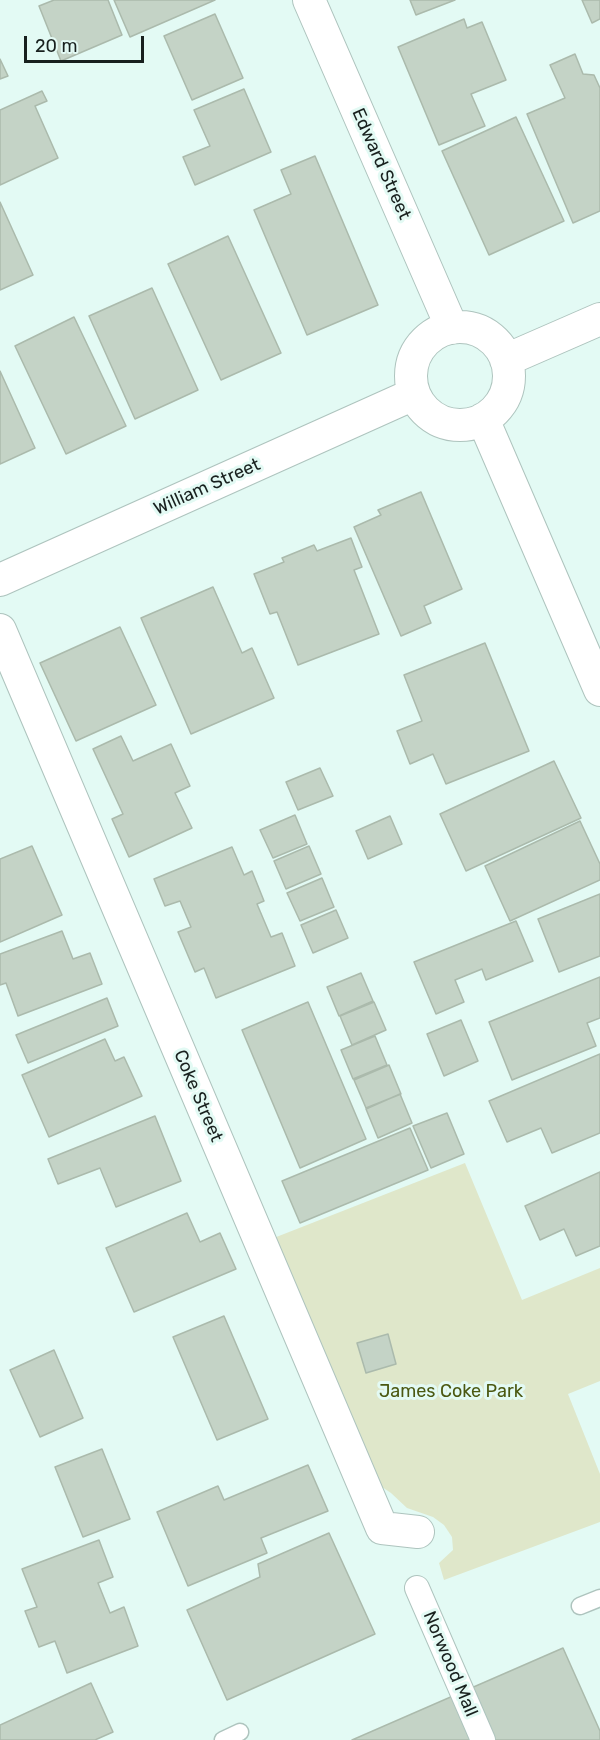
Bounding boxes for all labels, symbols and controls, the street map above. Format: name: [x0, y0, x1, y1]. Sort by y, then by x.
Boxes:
scale bar: [27, 24, 147, 62]
text: 20 m: [35, 35, 77, 57]
street label: Edward Street: [347, 105, 415, 223]
street label: William Street: [150, 454, 264, 520]
street label: Coke Street: [169, 1047, 227, 1145]
park label: James Coke Park: [379, 1381, 523, 1403]
street label: Norwood Mall: [418, 1608, 482, 1720]

